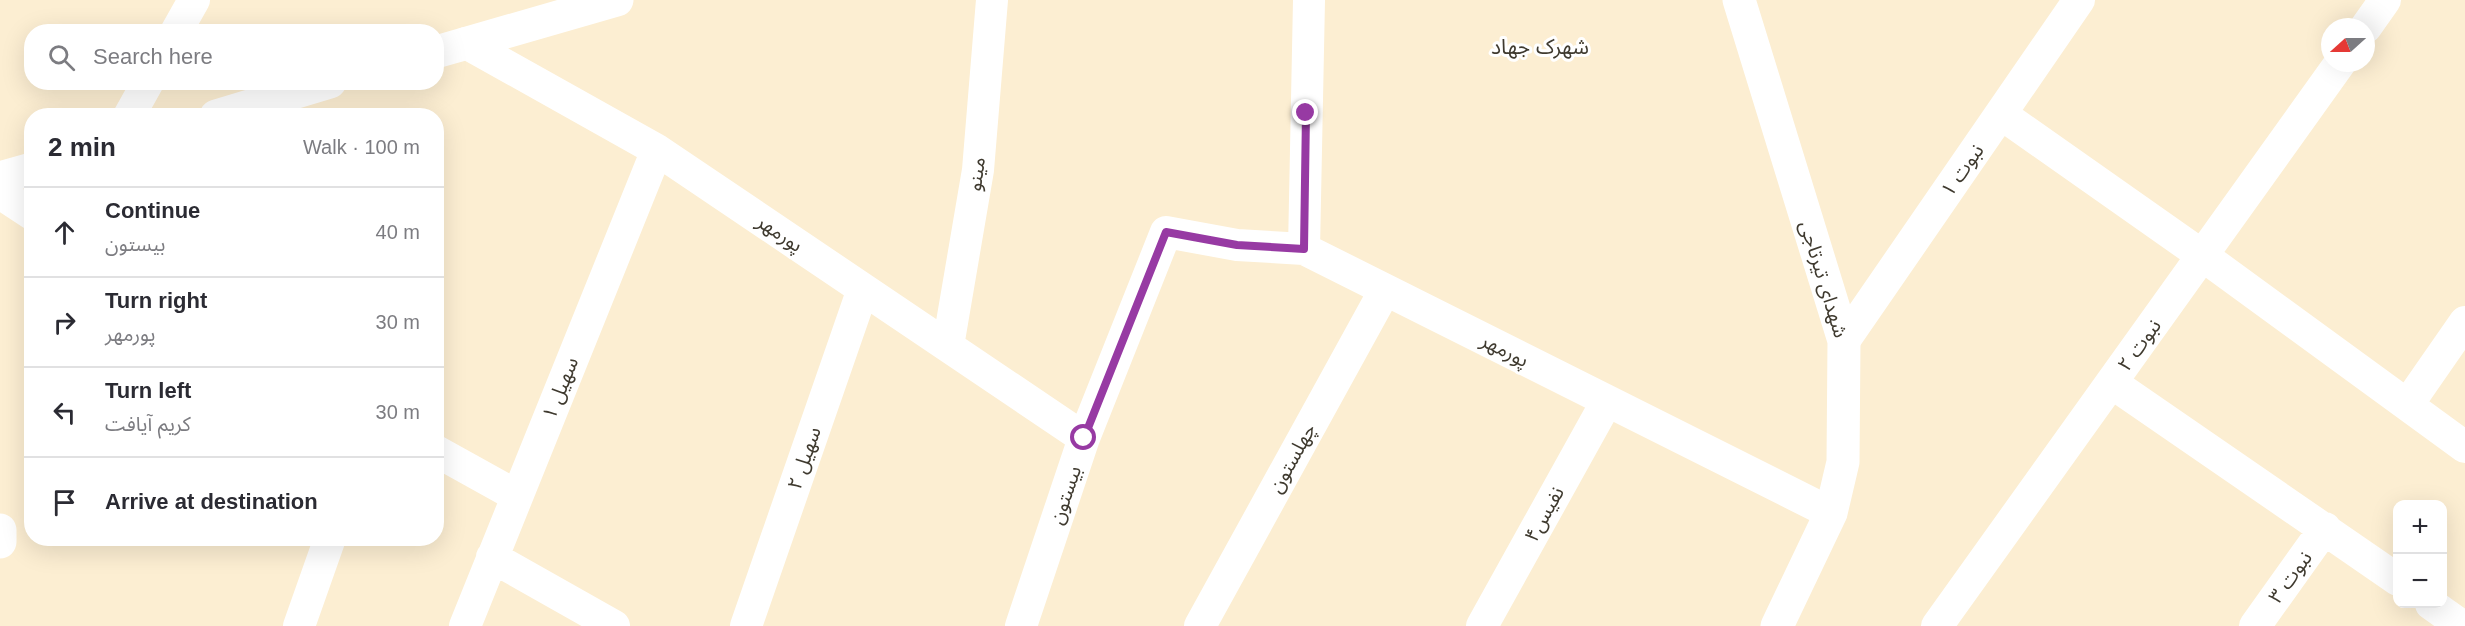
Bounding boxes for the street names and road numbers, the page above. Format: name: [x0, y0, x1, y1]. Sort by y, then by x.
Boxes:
street label: نبوت ۱: [1936, 140, 1989, 201]
street label: مینو: [963, 156, 990, 193]
street label: پورمهر: [751, 209, 807, 258]
street label: شهدای تیرتاجی: [1795, 218, 1852, 340]
street label: نبوت ۲: [2113, 315, 2166, 376]
street label: پورمهر: [1476, 328, 1533, 373]
street label: سهیل ۱: [538, 354, 583, 423]
street label: چهلستون: [1264, 420, 1322, 497]
street label: سهیل ۲: [783, 424, 826, 493]
street label: بیستون: [1045, 463, 1086, 527]
street label: نفیس۴: [1520, 483, 1569, 546]
street label: نبوت ۳: [2264, 547, 2317, 608]

